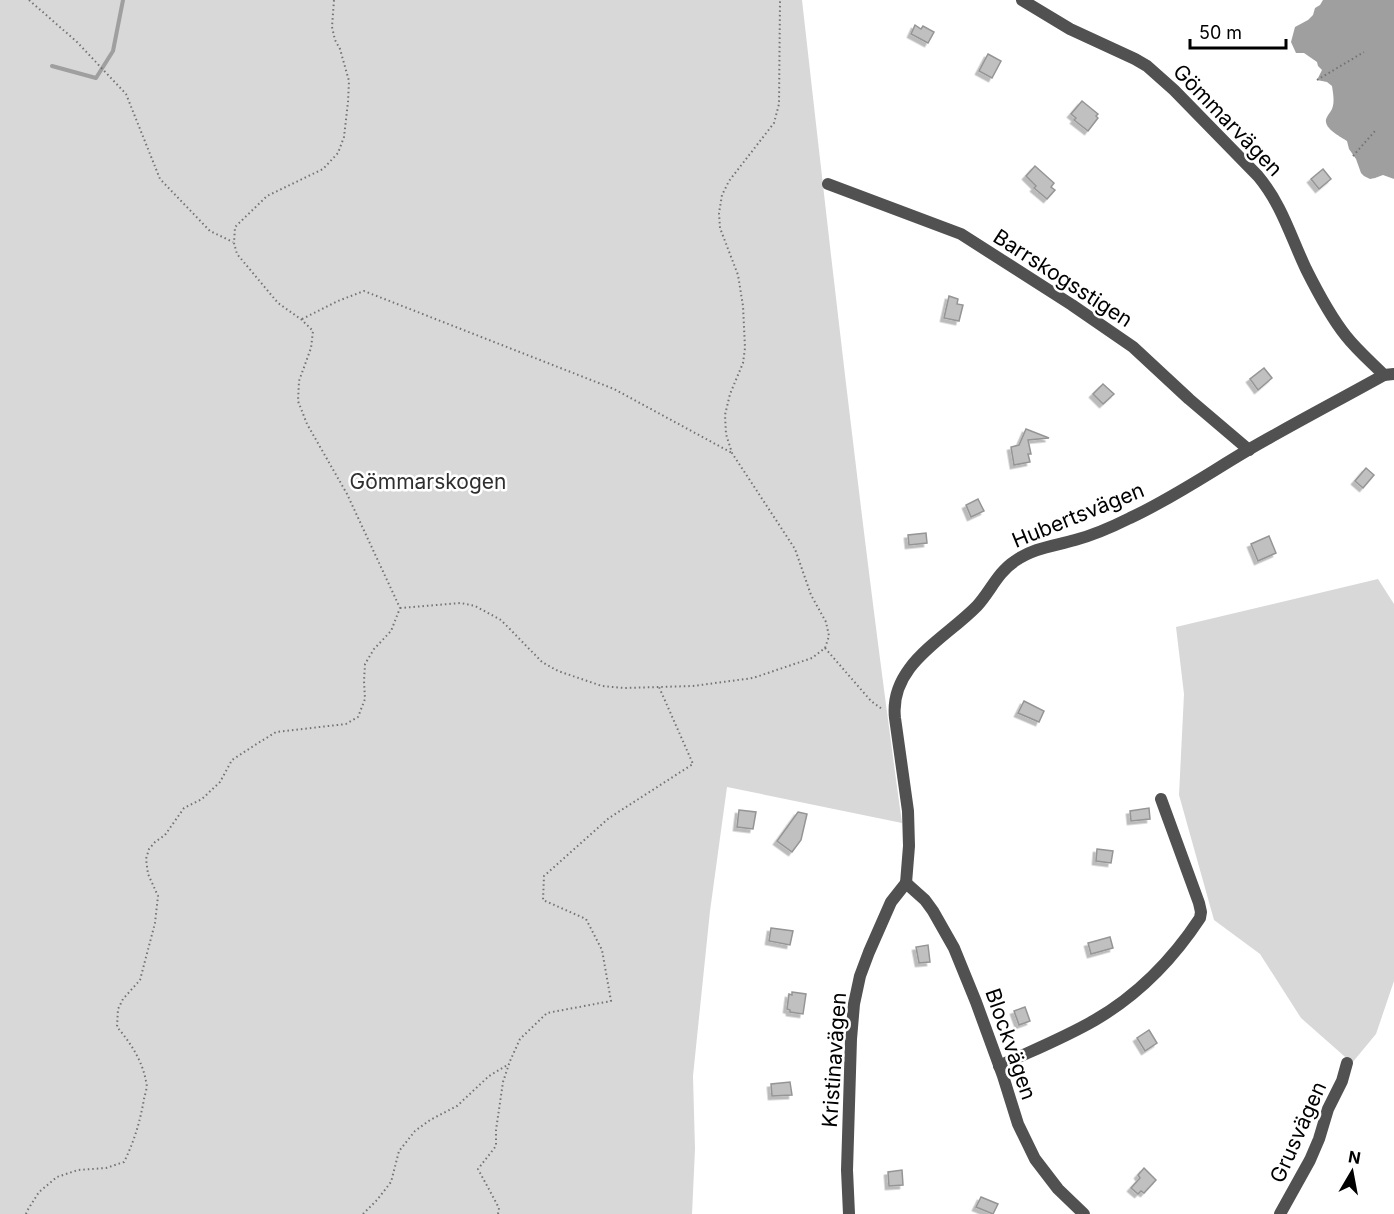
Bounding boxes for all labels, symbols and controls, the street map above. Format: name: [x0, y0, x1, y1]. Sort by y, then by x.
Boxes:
scale bar: [1190, 12, 1286, 50]
text: 50 m: [1199, 22, 1242, 43]
street label: Gömmarvägen: [1168, 59, 1288, 181]
street label: Barrskogsstigen: [989, 224, 1137, 332]
park label: Gömmarskogen: [349, 469, 507, 494]
street label: Hubertsvägen: [1008, 477, 1148, 553]
street label: Blockvägen: [980, 985, 1042, 1103]
street label: Kristinavägen: [817, 992, 851, 1128]
street label: Grusvägen: [1265, 1078, 1331, 1186]
north arrow: [1322, 1142, 1382, 1202]
text: N: [1347, 1146, 1362, 1168]

